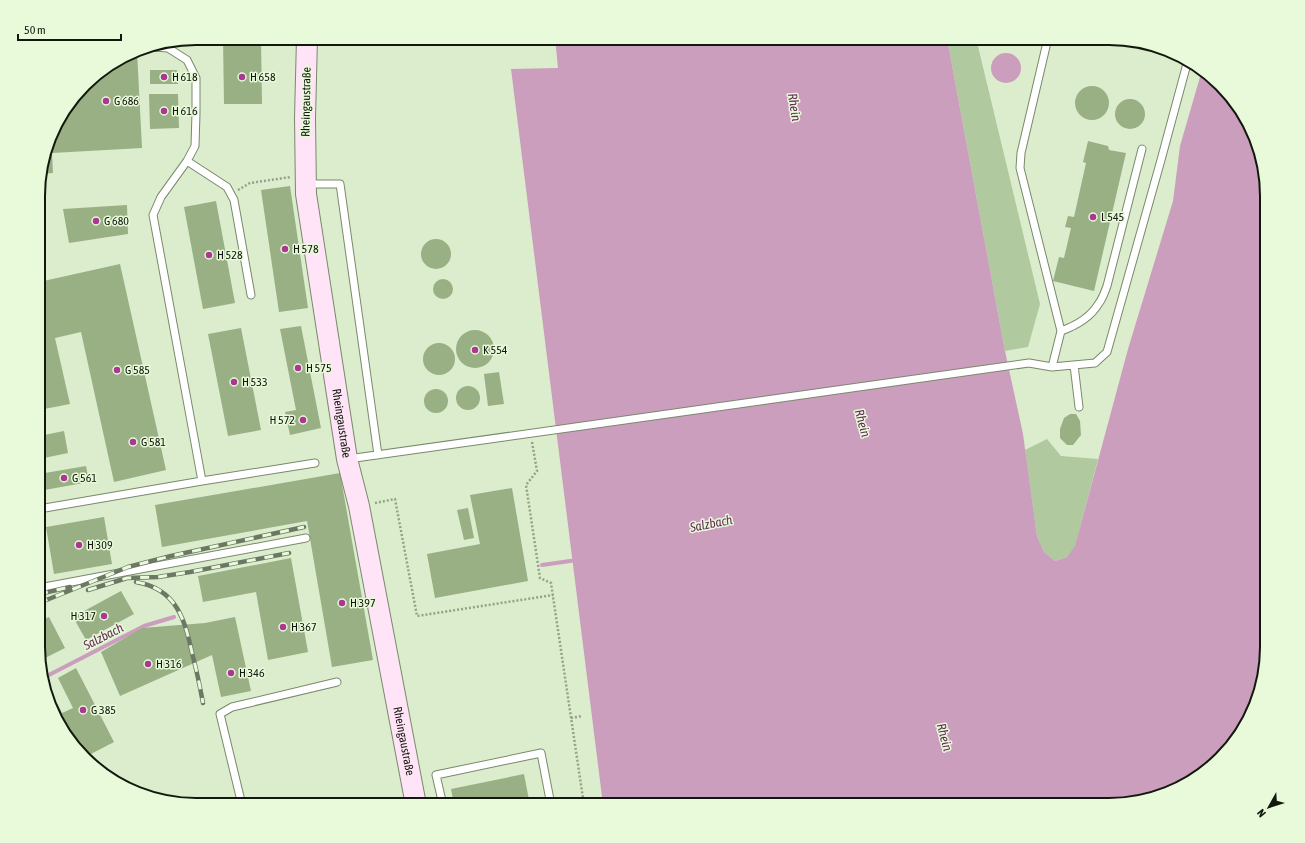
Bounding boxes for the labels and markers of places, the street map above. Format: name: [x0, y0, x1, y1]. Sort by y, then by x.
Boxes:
place label: H 618: [172, 70, 198, 84]
place label: H 658: [250, 70, 276, 84]
marker: H 618: [159, 72, 169, 82]
marker: H 658: [237, 72, 247, 82]
place label: G 686: [114, 94, 139, 108]
marker: G 686: [101, 96, 111, 106]
place label: H 616: [172, 104, 198, 118]
marker: H 616: [159, 106, 169, 116]
place label: L 545: [1101, 210, 1124, 224]
marker: L 545: [1088, 212, 1098, 222]
place label: G 680: [104, 214, 129, 228]
marker: G 680: [91, 216, 101, 226]
place label: H 578: [293, 242, 319, 256]
marker: H 578: [280, 244, 290, 254]
place label: H 528: [217, 248, 243, 262]
marker: H 528: [204, 250, 214, 260]
place label: K 554: [483, 343, 508, 357]
marker: K 554: [470, 345, 480, 355]
place label: H 575: [306, 361, 332, 375]
place label: G 585: [125, 363, 150, 377]
marker: H 575: [293, 363, 303, 373]
marker: G 585: [112, 365, 122, 375]
place label: H 533: [242, 375, 268, 389]
marker: H 533: [229, 377, 239, 387]
place label: H 572: [269, 413, 295, 427]
marker: H 572: [298, 415, 308, 425]
place label: G 581: [141, 435, 166, 449]
marker: G 581: [128, 437, 138, 447]
place label: G 561: [72, 471, 97, 485]
marker: G 561: [59, 473, 69, 483]
place label: H 309: [87, 538, 113, 552]
marker: H 309: [74, 540, 84, 550]
place label: H 397: [350, 596, 376, 610]
marker: H 397: [337, 598, 347, 608]
place label: H 317: [70, 609, 96, 623]
marker: H 317: [99, 611, 109, 621]
place label: H 367: [291, 620, 317, 634]
marker: H 367: [278, 622, 288, 632]
place label: H 316: [156, 657, 182, 671]
marker: H 316: [143, 659, 153, 669]
place label: H 346: [239, 666, 265, 680]
marker: H 346: [226, 668, 236, 678]
place label: G 385: [91, 703, 116, 717]
marker: G 385: [78, 705, 88, 715]

